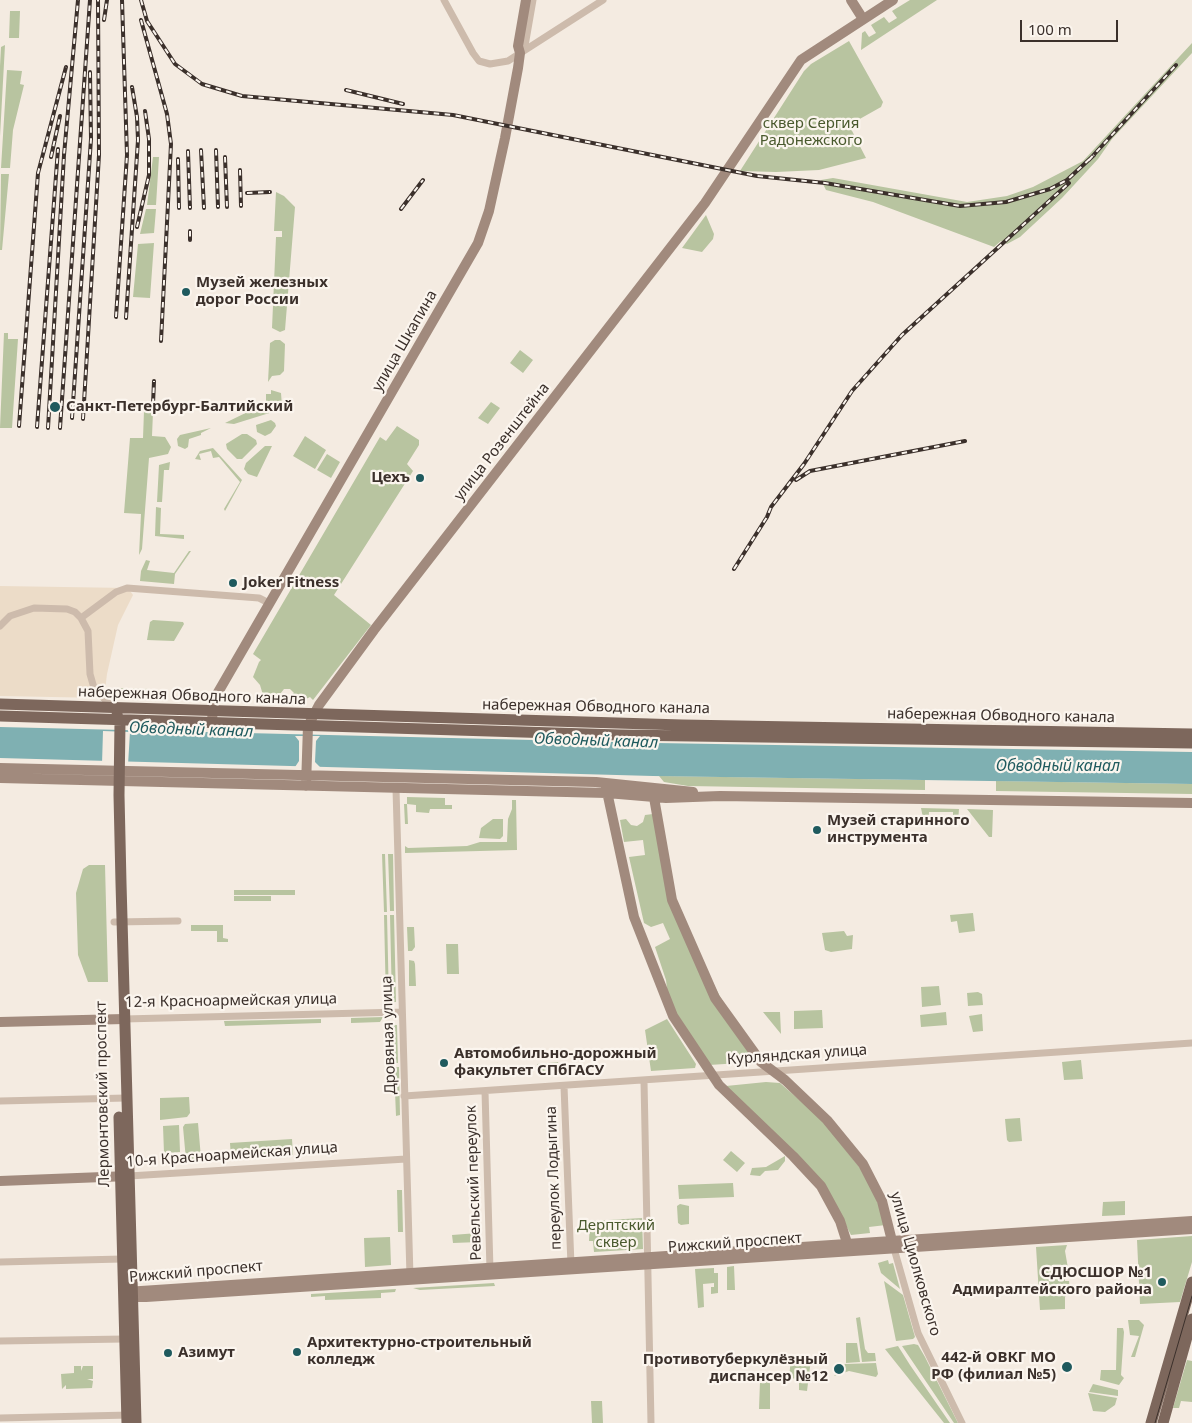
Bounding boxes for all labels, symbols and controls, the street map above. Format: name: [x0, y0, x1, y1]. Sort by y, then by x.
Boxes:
scale bar: [1022, 10, 1120, 42]
text: 100 m: [1028, 19, 1072, 39]
park label: сквер Сергия Радонежского: [760, 115, 862, 150]
place label: Музей железных дорог России: [196, 274, 328, 309]
marker: Музей железных дорог России: [180, 286, 192, 298]
street label: улица Шкапина: [369, 287, 441, 395]
street label: улица Розенштейна: [450, 380, 554, 504]
place label: Санкт-Петербург-Балтийский: [66, 398, 293, 416]
marker: Санкт-Петербург-Балтийский: [48, 400, 62, 414]
place label: Цехъ: [371, 469, 410, 487]
marker: Цехъ: [414, 472, 426, 484]
place label: Joker Fitness: [243, 574, 339, 592]
marker: Joker Fitness: [227, 577, 239, 589]
street label: набережная Обводного канала: [78, 683, 306, 709]
street label: набережная Обводного канала: [482, 696, 710, 718]
street label: набережная Обводного канала: [887, 705, 1115, 727]
water label: Обводный канал: [129, 718, 253, 742]
water label: Обводный канал: [534, 729, 658, 753]
water label: Обводный канал: [996, 756, 1120, 776]
place label: Музей старинного инструмента: [827, 812, 969, 847]
marker: Музей старинного инструмента: [811, 824, 823, 836]
street label: Дровяная улица: [378, 975, 400, 1095]
street label: 12-я Красноармейская улица: [125, 990, 337, 1012]
street label: Лермонтовский проспект: [92, 1001, 114, 1187]
street label: Курляндская улица: [726, 1041, 868, 1069]
place label: Автомобильно-дорожный факультет СПбГАСУ: [454, 1045, 657, 1080]
marker: Автомобильно-дорожный факультет СПбГАСУ: [438, 1057, 450, 1069]
street label: Ревельский переулок: [462, 1105, 486, 1261]
street label: переулок Лодыгина: [542, 1106, 566, 1250]
street label: 10-я Красноармейская улица: [126, 1139, 338, 1171]
street label: улица Циолковского: [886, 1190, 944, 1338]
park label: Дерптский сквер: [577, 1217, 655, 1252]
street label: Рижский проспект: [667, 1229, 803, 1257]
street label: Рижский проспект: [128, 1257, 264, 1287]
place label: СДЮСШОР №1 Адмиралтейского района: [952, 1264, 1152, 1299]
marker: СДЮСШОР №1 Адмиралтейского района: [1156, 1276, 1168, 1288]
place label: Архитектурно-строительный колледж: [307, 1334, 532, 1369]
place label: Азимут: [178, 1344, 235, 1362]
marker: Архитектурно-строительный колледж: [291, 1346, 303, 1358]
marker: Азимут: [162, 1347, 174, 1359]
place label: 442-й ОВКГ МО РФ (филиал №5): [931, 1349, 1056, 1384]
place label: Противотуберкулёзный диспансер №12: [643, 1351, 828, 1386]
marker: 442-й ОВКГ МО РФ (филиал №5): [1060, 1360, 1074, 1374]
marker: Противотуберкулёзный диспансер №12: [832, 1362, 846, 1376]

